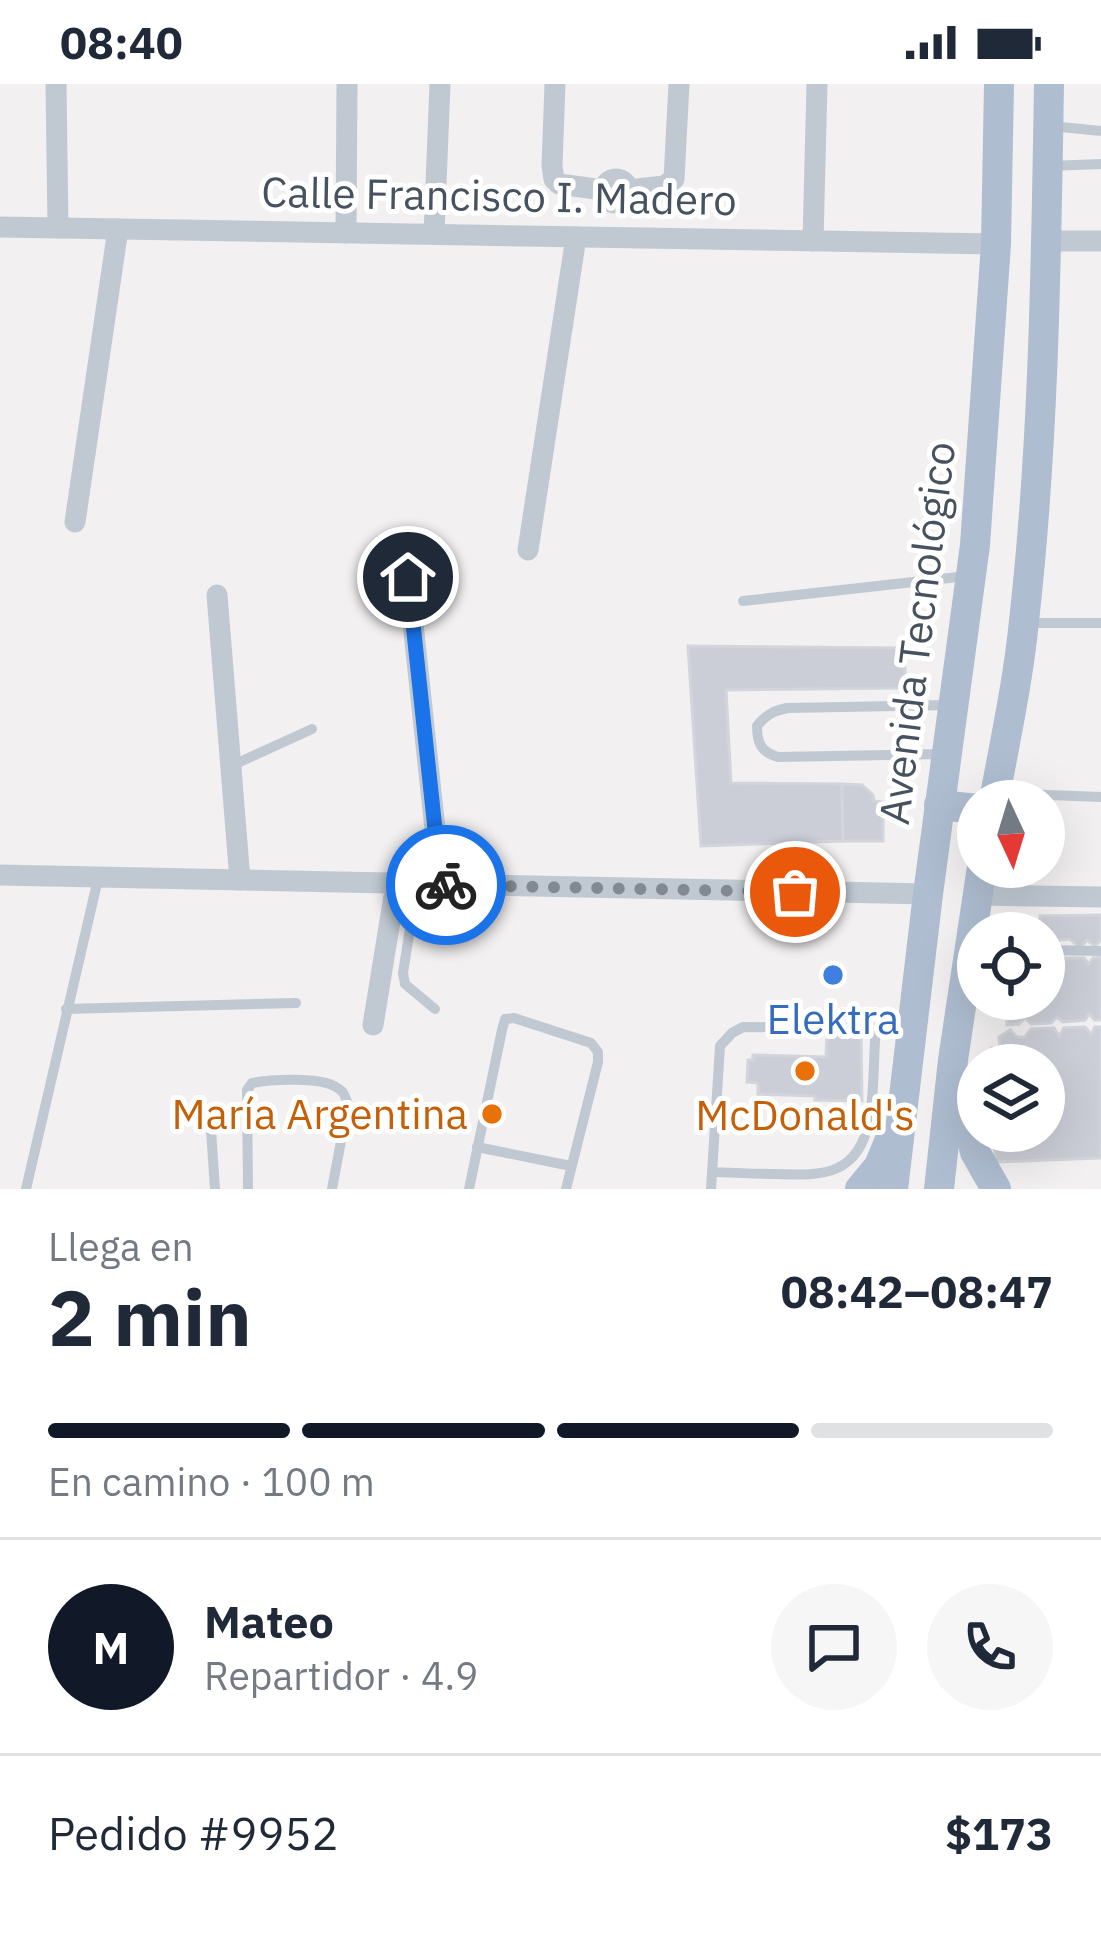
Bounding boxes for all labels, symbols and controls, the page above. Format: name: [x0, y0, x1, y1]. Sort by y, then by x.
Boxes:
text: 08:40: [60, 13, 183, 71]
street label: Calle Francisco I. Madero: [261, 164, 737, 227]
street label: Avenida Tecnológico: [866, 438, 967, 828]
pin: [357, 526, 459, 628]
icon: home: [375, 544, 441, 610]
north arrow: [957, 780, 1065, 888]
map controls: [957, 780, 1065, 1152]
courier: [386, 825, 506, 945]
pin: [744, 841, 846, 943]
icon: bike: [413, 852, 479, 918]
icon: bag: [762, 859, 828, 925]
button: locate: [957, 912, 1065, 1020]
marker: Elektra: [820, 962, 846, 988]
place label: Elektra: [766, 991, 900, 1046]
button: layers: [957, 1044, 1065, 1152]
marker: McDonald's: [792, 1058, 818, 1084]
place label: María Argentina: [171, 1086, 468, 1141]
place label: McDonald's: [695, 1087, 915, 1142]
marker: María Argentina: [479, 1101, 505, 1127]
text: Llega en: [48, 1221, 194, 1272]
text: 08:42–08:47: [781, 1262, 1053, 1320]
text: 2 min: [48, 1266, 252, 1367]
text: En camino · 100 m: [48, 1456, 375, 1507]
button: chat: [771, 1584, 897, 1710]
button: phone: [927, 1584, 1053, 1710]
text: Mateo: [204, 1592, 334, 1650]
text: M: [93, 1618, 129, 1676]
text: Repartidor · 4.9: [204, 1650, 478, 1701]
text: Pedido #9952: [48, 1804, 338, 1862]
text: $173: [945, 1804, 1053, 1862]

